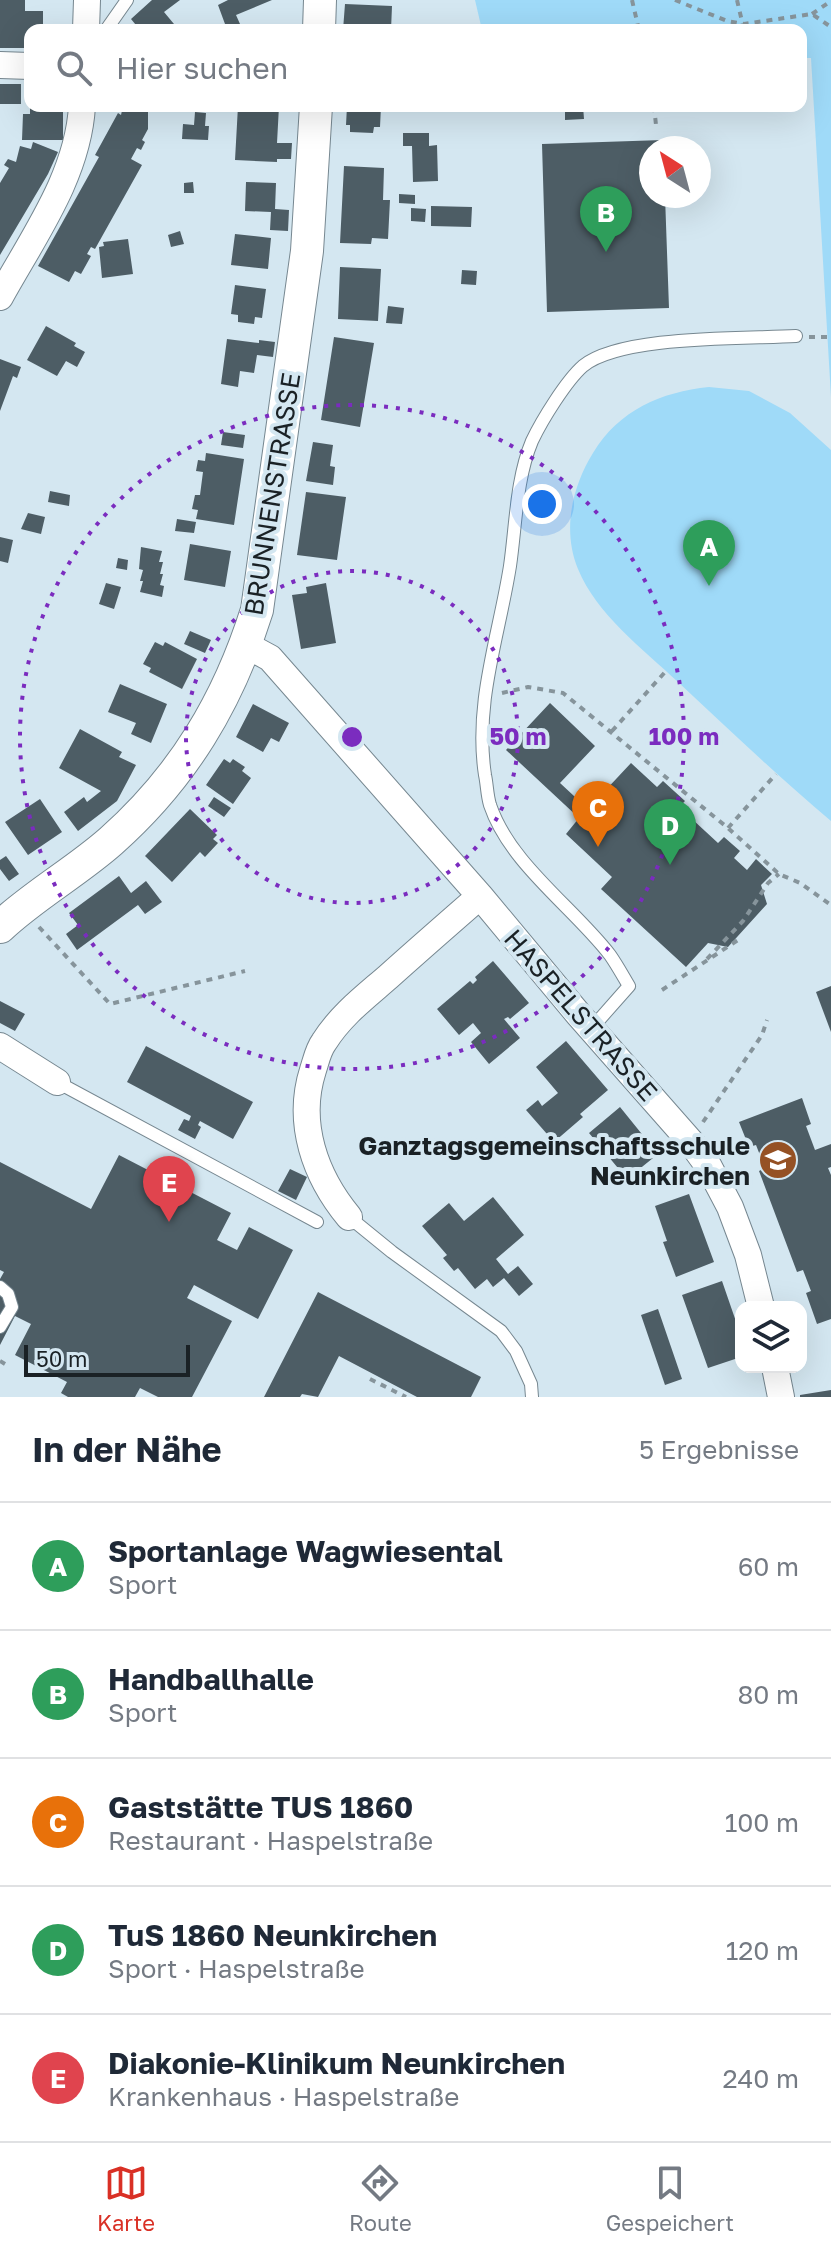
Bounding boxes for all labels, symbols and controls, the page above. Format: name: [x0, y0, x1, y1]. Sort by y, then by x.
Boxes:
search box: [24, 24, 807, 112]
icon: search: [52, 46, 96, 90]
text: Hier suchen: [116, 50, 288, 86]
north arrow: [639, 136, 711, 208]
pin: B: [580, 186, 632, 252]
street label: BRUNNENSTRASSE: [237, 370, 307, 618]
your location: [522, 484, 562, 524]
pin: A: [683, 520, 735, 586]
text: 50 m: [489, 721, 547, 750]
text: 100 m: [649, 721, 719, 750]
centre of rings: [338, 723, 366, 751]
pin: C: [572, 781, 624, 847]
pin: D: [644, 799, 696, 865]
street label: HASPELSTRASSE: [498, 923, 664, 1107]
place label: Ganztagsgemeinschaftsschule Neunkirchen: [358, 1130, 750, 1191]
school or university icon: Ganztagsgemeinschaftsschule Neunkirchen: [757, 1139, 799, 1181]
pin: E: [143, 1156, 195, 1222]
map controls: [735, 1301, 807, 1373]
button: layers: [735, 1301, 807, 1373]
scale bar: [24, 1341, 190, 1377]
text: 50 m: [36, 1345, 87, 1372]
text: In der Nähe: [32, 1429, 222, 1469]
text: 5 Ergebnisse: [639, 1434, 799, 1465]
text: Sportanlage Wagwiesental: [108, 1533, 503, 1569]
text: A: [49, 1551, 67, 1582]
text: 60 m: [738, 1551, 799, 1582]
text: Sport: [108, 1569, 177, 1600]
text: Handballhalle: [108, 1661, 314, 1697]
text: B: [49, 1679, 67, 1710]
text: 80 m: [738, 1679, 799, 1710]
text: Sport: [108, 1697, 177, 1728]
text: Gaststätte TUS 1860: [108, 1789, 413, 1825]
text: C: [49, 1807, 67, 1838]
text: 100 m: [725, 1807, 799, 1838]
text: Restaurant · Haspelstraße: [108, 1825, 433, 1856]
text: TuS 1860 Neunkirchen: [108, 1917, 437, 1953]
text: D: [49, 1935, 67, 1966]
text: 120 m: [726, 1935, 799, 1966]
text: Sport · Haspelstraße: [108, 1953, 365, 1984]
text: Diakonie-Klinikum Neunkirchen: [108, 2045, 565, 2081]
text: E: [50, 2063, 66, 2094]
text: 240 m: [722, 2063, 799, 2094]
text: Krankenhaus · Haspelstraße: [108, 2081, 459, 2112]
tab: Karte: [97, 2161, 155, 2236]
tab: Route: [349, 2161, 412, 2236]
tab: Gespeichert: [606, 2161, 734, 2236]

